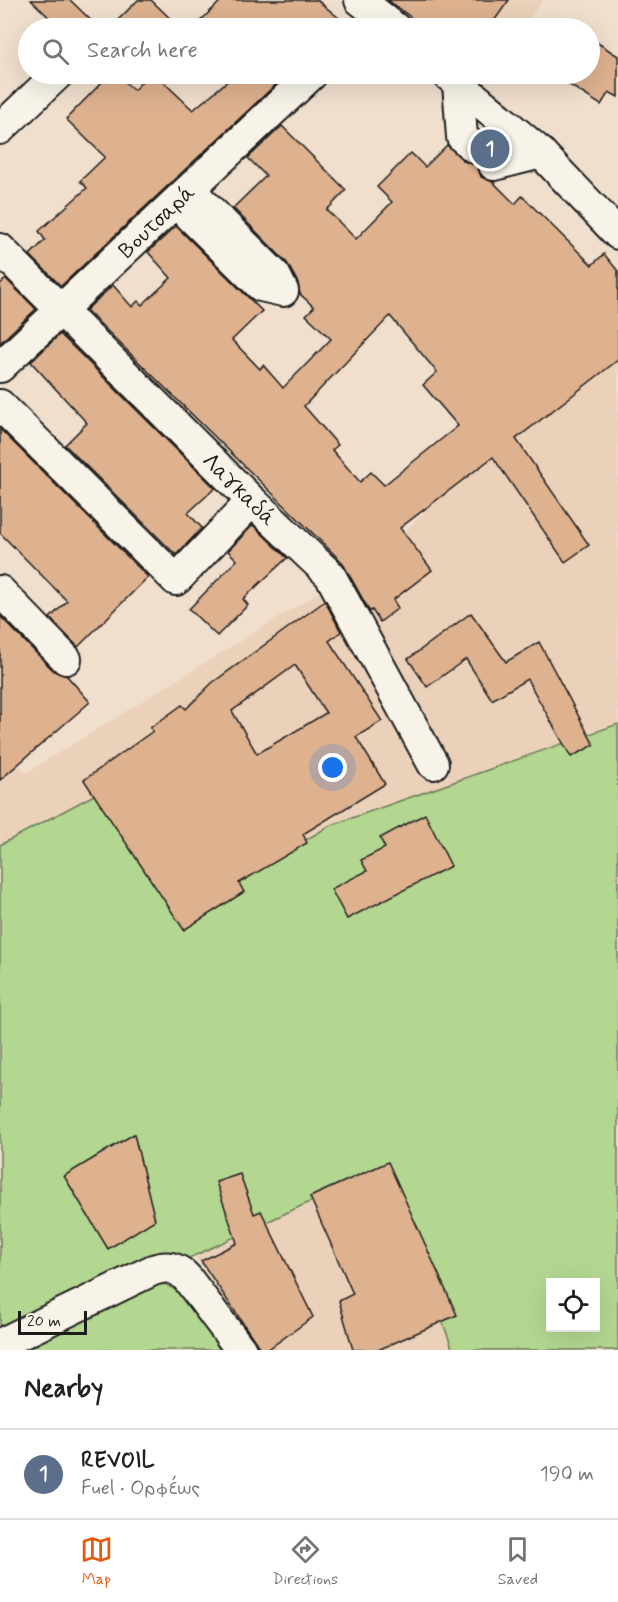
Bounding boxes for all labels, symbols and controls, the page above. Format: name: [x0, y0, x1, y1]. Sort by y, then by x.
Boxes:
search box: [18, 18, 600, 84]
icon: search: [39, 35, 72, 68]
text: Search here: [87, 37, 198, 65]
pin: 1: [470, 126, 510, 172]
street label: Βουτσαρά: [113, 179, 202, 265]
street label: Λαγκαδά: [196, 447, 282, 533]
your location: [318, 753, 347, 782]
map controls: [546, 1278, 600, 1332]
button: locate: [546, 1278, 600, 1332]
scale bar: [18, 1308, 87, 1336]
text: 20 m: [27, 1311, 61, 1332]
text: Nearby: [24, 1372, 103, 1406]
text: REVOIL: [81, 1447, 155, 1475]
text: 1: [39, 1461, 48, 1488]
text: 190 m: [540, 1461, 594, 1488]
text: Fuel · Ορφέως: [81, 1475, 200, 1502]
tab: Map: [80, 1533, 113, 1590]
tab: Directions: [272, 1533, 338, 1590]
tab: Saved: [498, 1533, 538, 1590]

